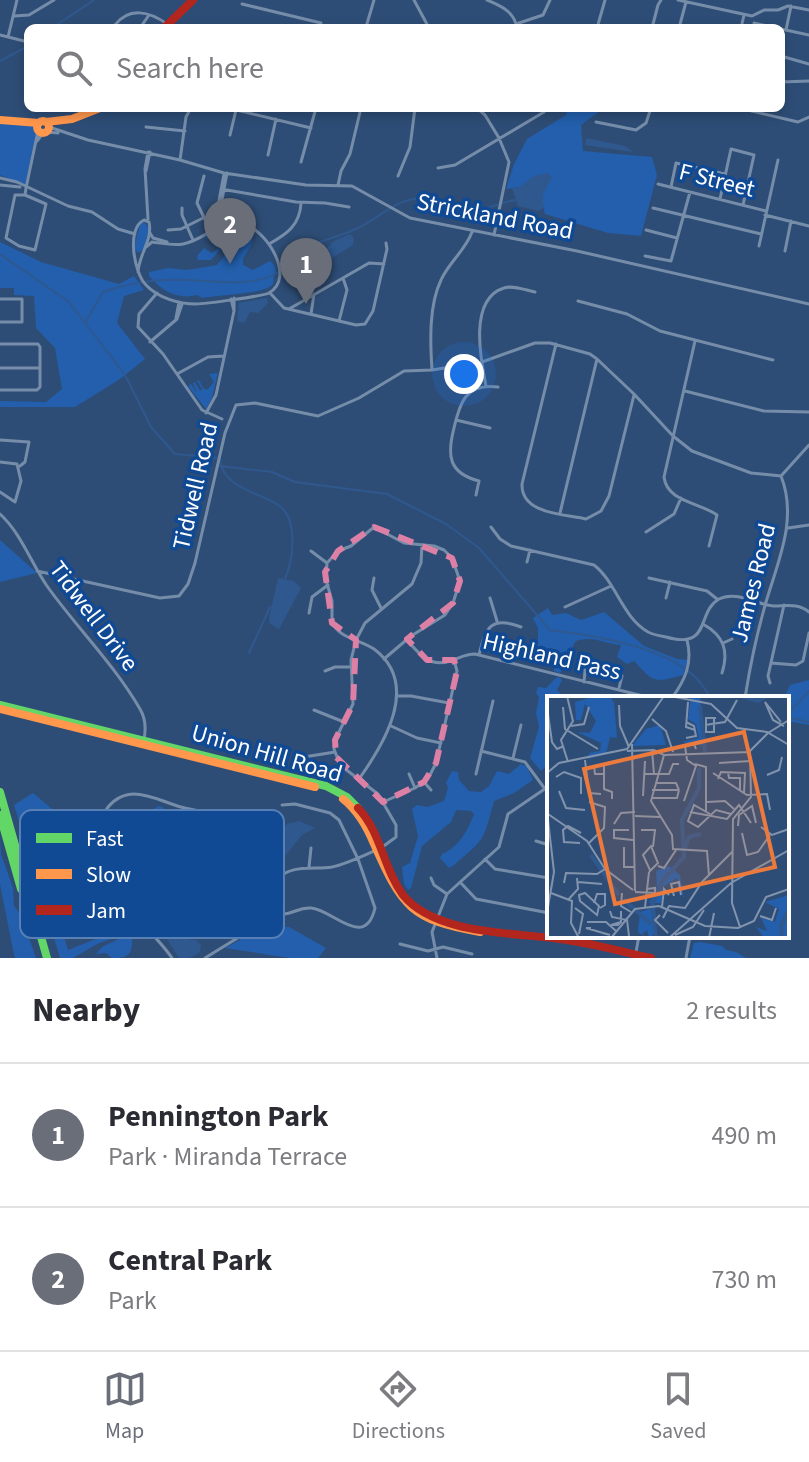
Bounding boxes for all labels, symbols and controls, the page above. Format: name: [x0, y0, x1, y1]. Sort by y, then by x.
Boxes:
search box: [24, 24, 785, 112]
icon: search: [52, 46, 96, 90]
text: Search here: [116, 47, 264, 90]
street label: F Street: [675, 154, 758, 207]
street label: Strickland Road: [414, 184, 576, 249]
pin: 2: [204, 198, 256, 264]
pin: 1: [280, 238, 332, 304]
your location: [444, 354, 484, 394]
street label: Tidwell Road: [164, 419, 227, 553]
street label: James Road: [722, 520, 785, 646]
street label: Tidwell Drive: [40, 554, 147, 679]
street label: Highland Pass: [479, 624, 624, 689]
inset map: [547, 696, 789, 938]
street label: Union Hill Road: [187, 715, 346, 792]
legend: [20, 810, 284, 938]
text: Fast: [86, 823, 124, 855]
text: Slow: [86, 859, 131, 891]
text: Jam: [86, 895, 126, 927]
text: Nearby: [32, 986, 140, 1035]
text: 2 results: [686, 992, 777, 1029]
text: Pennington Park: [108, 1095, 328, 1138]
text: 1: [51, 1117, 65, 1154]
text: 490 m: [711, 1117, 777, 1154]
text: Park · Miranda Terrace: [108, 1138, 347, 1175]
text: Central Park: [108, 1239, 272, 1282]
text: 2: [51, 1261, 65, 1298]
text: 730 m: [711, 1261, 777, 1298]
text: Park: [108, 1282, 157, 1319]
tab: Map: [103, 1367, 147, 1447]
tab: Directions: [352, 1367, 445, 1447]
tab: Saved: [650, 1367, 706, 1447]

